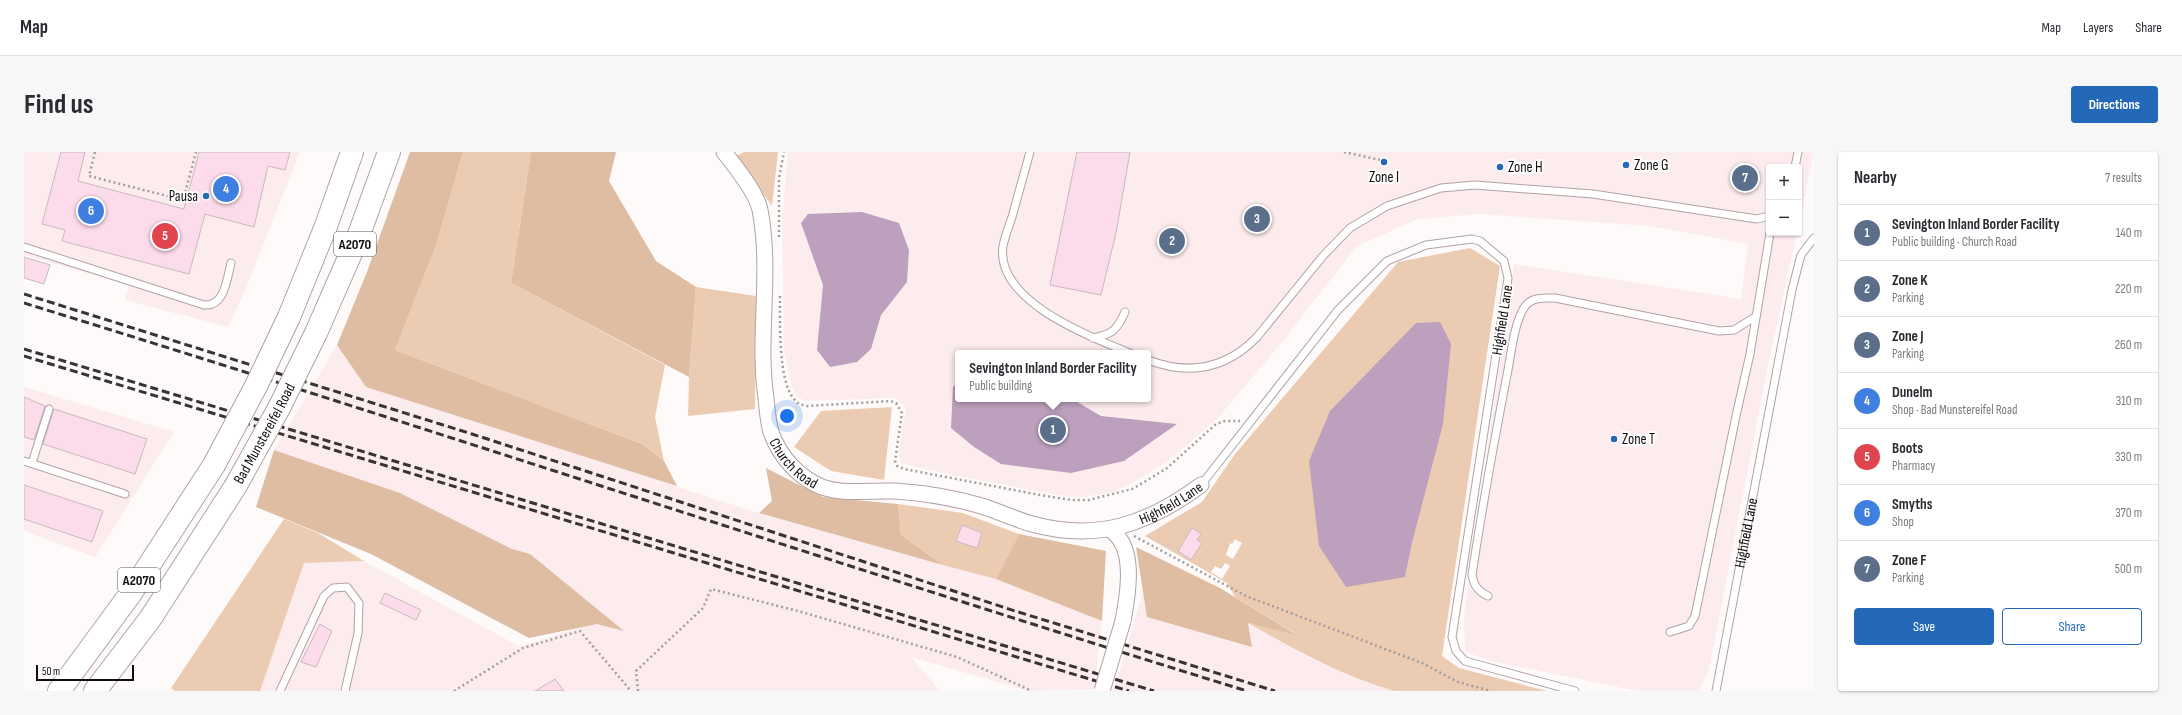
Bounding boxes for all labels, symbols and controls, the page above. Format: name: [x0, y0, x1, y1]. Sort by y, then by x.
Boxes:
text: Map: [20, 16, 48, 39]
text: Map: [2041, 19, 2061, 36]
text: Layers: [2083, 19, 2113, 36]
text: Share: [2135, 19, 2162, 36]
button: Directions: [2071, 86, 2158, 123]
text: Find us: [24, 88, 93, 121]
place label: Zone G: [1634, 156, 1669, 175]
marker: Zone I: [1379, 157, 1389, 167]
place label: Zone H: [1508, 158, 1543, 177]
marker: Zone G: [1621, 160, 1631, 170]
marker: Zone H: [1495, 162, 1505, 172]
pin: 7: [1732, 163, 1758, 193]
map controls: [1766, 164, 1802, 236]
button: +: [1766, 164, 1802, 200]
place label: Zone I: [1369, 168, 1399, 187]
text: Nearby: [1854, 168, 1897, 188]
text: 7 results: [2105, 170, 2142, 186]
pin: 4: [213, 174, 239, 204]
place label: Pausa: [169, 187, 198, 206]
marker: Pausa: [201, 191, 211, 201]
pin: 6: [78, 196, 104, 226]
button: −: [1766, 200, 1802, 236]
pin: 3: [1244, 204, 1270, 234]
text: Sevington Inland Border Facility: [1892, 215, 2059, 234]
pin: 5: [152, 221, 178, 251]
text: 1: [1864, 225, 1870, 241]
text: 140 m: [2116, 225, 2142, 241]
pin: 2: [1159, 226, 1185, 256]
road number: A2070: [334, 232, 376, 256]
text: Public building · Church Road: [1892, 234, 2017, 250]
text: Zone K: [1892, 271, 1928, 290]
text: 2: [1864, 281, 1870, 297]
text: 220 m: [2115, 281, 2142, 297]
street label: Highfield Lane: [1488, 284, 1517, 356]
text: Parking: [1892, 290, 1924, 306]
text: Zone J: [1892, 327, 1924, 346]
text: 3: [1864, 337, 1870, 353]
text: 260 m: [2115, 337, 2142, 353]
text: Parking: [1892, 346, 1924, 362]
popup: [955, 350, 1151, 402]
text: Sevington Inland Border Facility: [969, 359, 1137, 378]
text: Public building: [969, 378, 1032, 394]
street label: Bad Munstereifel Road: [230, 380, 300, 487]
text: Dunelm: [1892, 383, 1932, 402]
text: 4: [1864, 393, 1870, 409]
text: 310 m: [2116, 393, 2142, 409]
text: Shop · Bad Munstereifel Road: [1892, 402, 2017, 418]
your location: [777, 406, 797, 426]
pin: 1: [1040, 415, 1066, 445]
place label: Zone T: [1622, 430, 1655, 449]
marker: Zone T: [1609, 434, 1619, 444]
street label: Church Road: [765, 435, 821, 493]
text: Boots: [1892, 439, 1923, 458]
text: 5: [1864, 449, 1870, 465]
text: 330 m: [2115, 449, 2142, 465]
text: Pharmacy: [1892, 458, 1935, 474]
street label: Highfield Lane: [1136, 478, 1207, 529]
text: Smyths: [1892, 495, 1933, 514]
street label: Highfield Lane: [1731, 496, 1762, 569]
text: 6: [1864, 505, 1870, 521]
text: 370 m: [2115, 505, 2142, 521]
text: Shop: [1892, 514, 1914, 530]
text: Zone F: [1892, 551, 1927, 570]
text: 7: [1864, 561, 1870, 577]
text: 500 m: [2115, 561, 2142, 577]
road number: A2070: [118, 568, 160, 592]
text: Parking: [1892, 570, 1924, 586]
button: Save: [1854, 608, 1994, 645]
button: Share: [2002, 608, 2142, 645]
scale bar: [36, 663, 134, 682]
text: 50 m: [42, 665, 60, 678]

